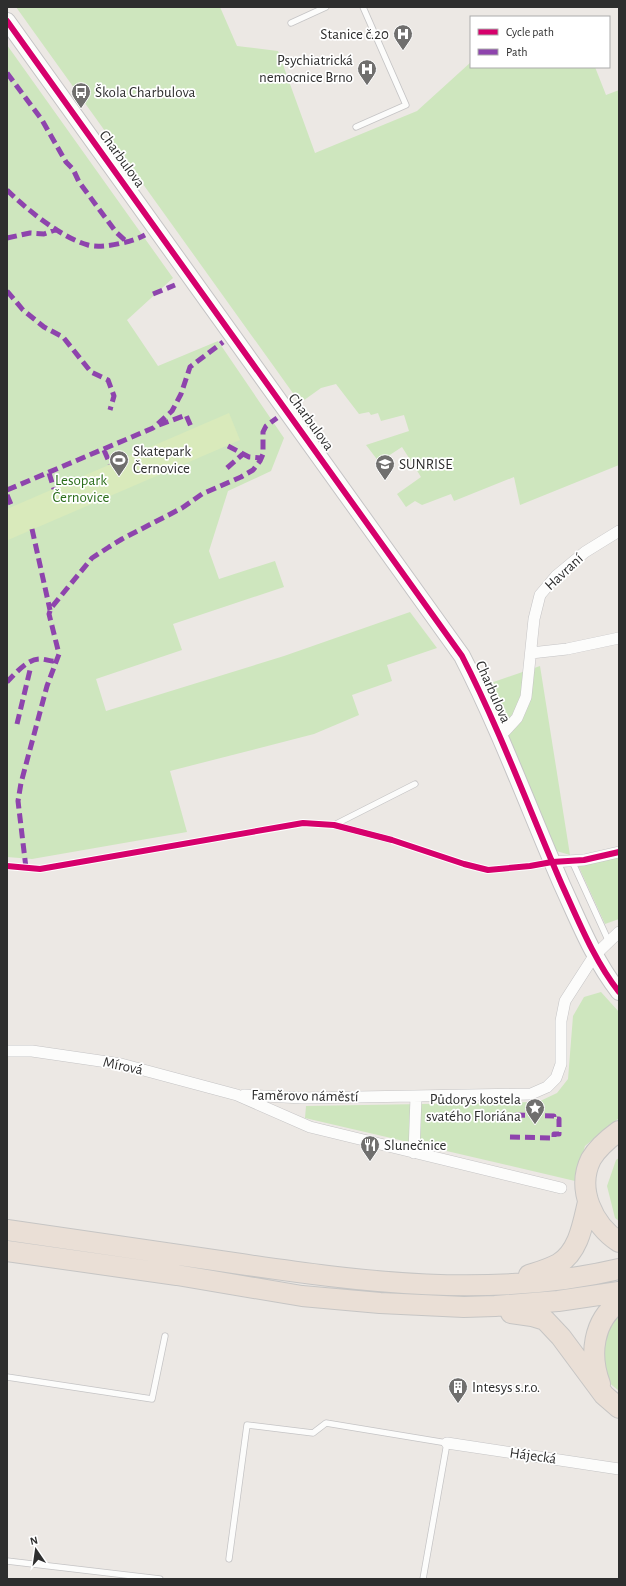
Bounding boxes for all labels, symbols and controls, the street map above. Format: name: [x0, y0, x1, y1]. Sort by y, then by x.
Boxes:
legend: [470, 16, 610, 68]
hospital icon: Stanice č.20: [392, 23, 414, 51]
text: Cycle path: [506, 26, 554, 39]
place label: Stanice č.20: [320, 27, 389, 42]
text: Path: [506, 46, 528, 58]
place label: Psychiatrická nemocnice Brno: [259, 53, 353, 85]
hospital icon: Psychiatrická nemocnice Brno: [356, 58, 378, 86]
bus stop icon: Škola Charbulova: [70, 81, 92, 109]
place label: Škola Charbulova: [95, 84, 196, 100]
street label: Charbulova: [96, 128, 148, 190]
street label: Charbulova: [285, 391, 337, 453]
place label: Skatepark Černovice: [133, 444, 191, 476]
sports icon: Skatepark Černovice: [108, 449, 130, 477]
school or university icon: SUNRISE: [374, 453, 396, 481]
place label: SUNRISE: [399, 457, 452, 472]
park label: Lesopark Černovice: [53, 473, 109, 505]
street label: Havraní: [542, 551, 586, 593]
street label: Charbulova: [473, 659, 513, 725]
street label: Mírová: [102, 1054, 144, 1078]
street label: Faměrovo náměstí: [251, 1088, 359, 1104]
place label: Půdorys kostela svatého Floriána: [426, 1092, 521, 1124]
place icon: Půdorys kostela svatého Floriána: [524, 1097, 546, 1125]
restaurant icon: Slunečnice: [359, 1134, 381, 1162]
place label: Slunečnice: [384, 1138, 447, 1153]
building icon: Intesys s.r.o.: [447, 1376, 469, 1404]
place label: Intesys s.r.o.: [472, 1380, 540, 1395]
street label: Hájecká: [509, 1445, 557, 1467]
north arrow: [16, 1530, 56, 1570]
text: N: [29, 1535, 39, 1547]

